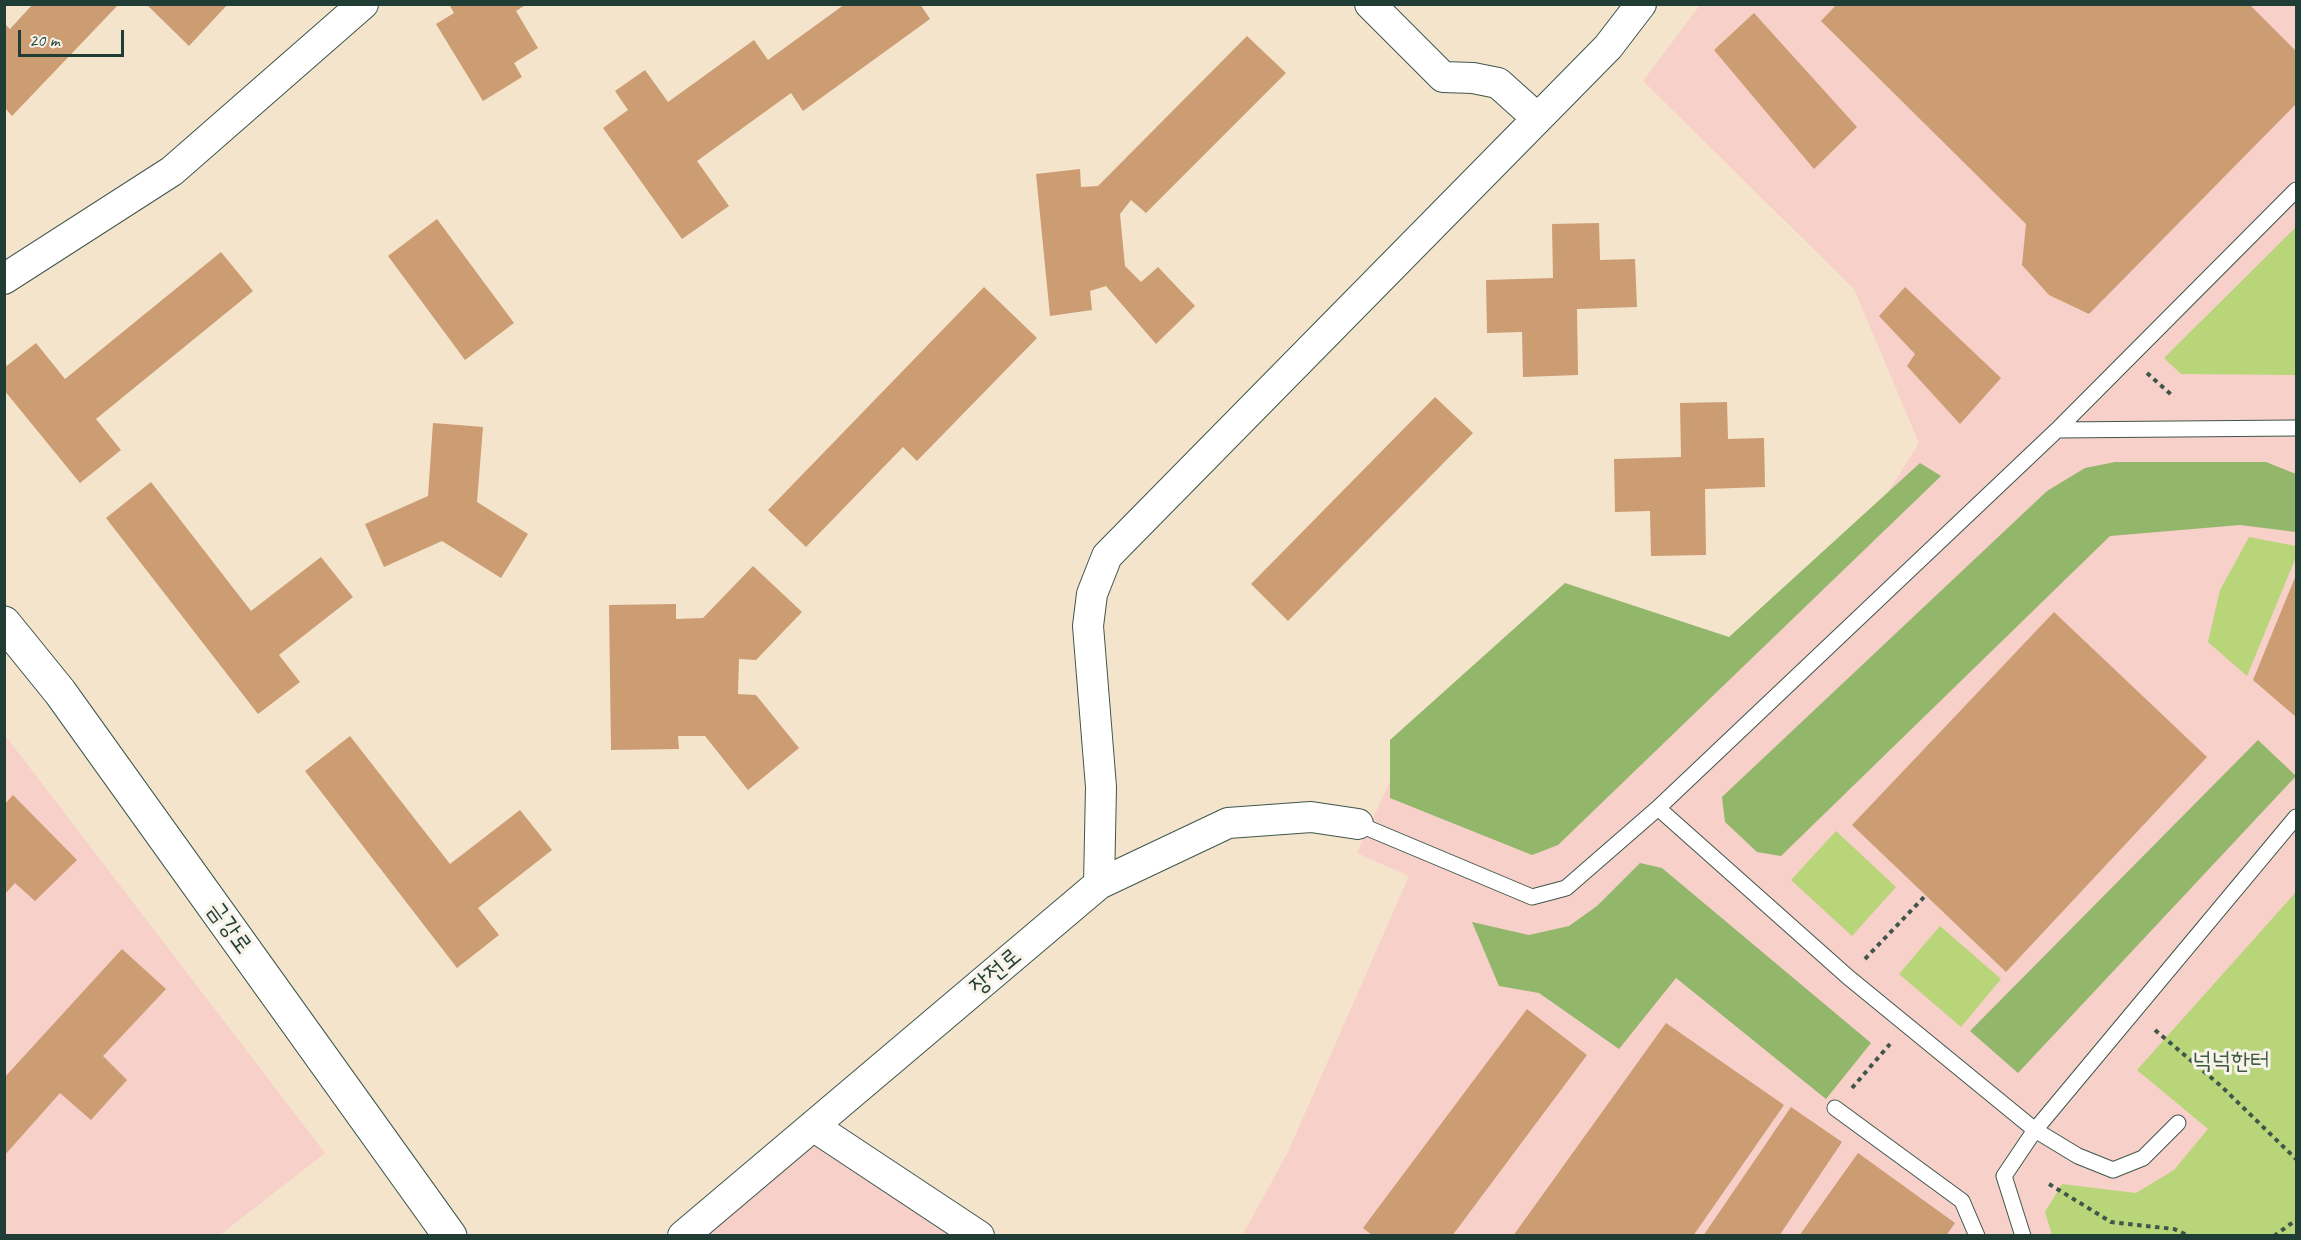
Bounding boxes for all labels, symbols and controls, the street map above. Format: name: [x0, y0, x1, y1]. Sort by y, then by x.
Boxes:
scale bar: [21, 18, 128, 56]
text: 20 m: [29, 29, 60, 51]
street label: 금강로: [200, 896, 258, 960]
street label: 장전로: [965, 942, 1027, 1002]
park label: 넉넉한터: [2192, 1048, 2270, 1076]

